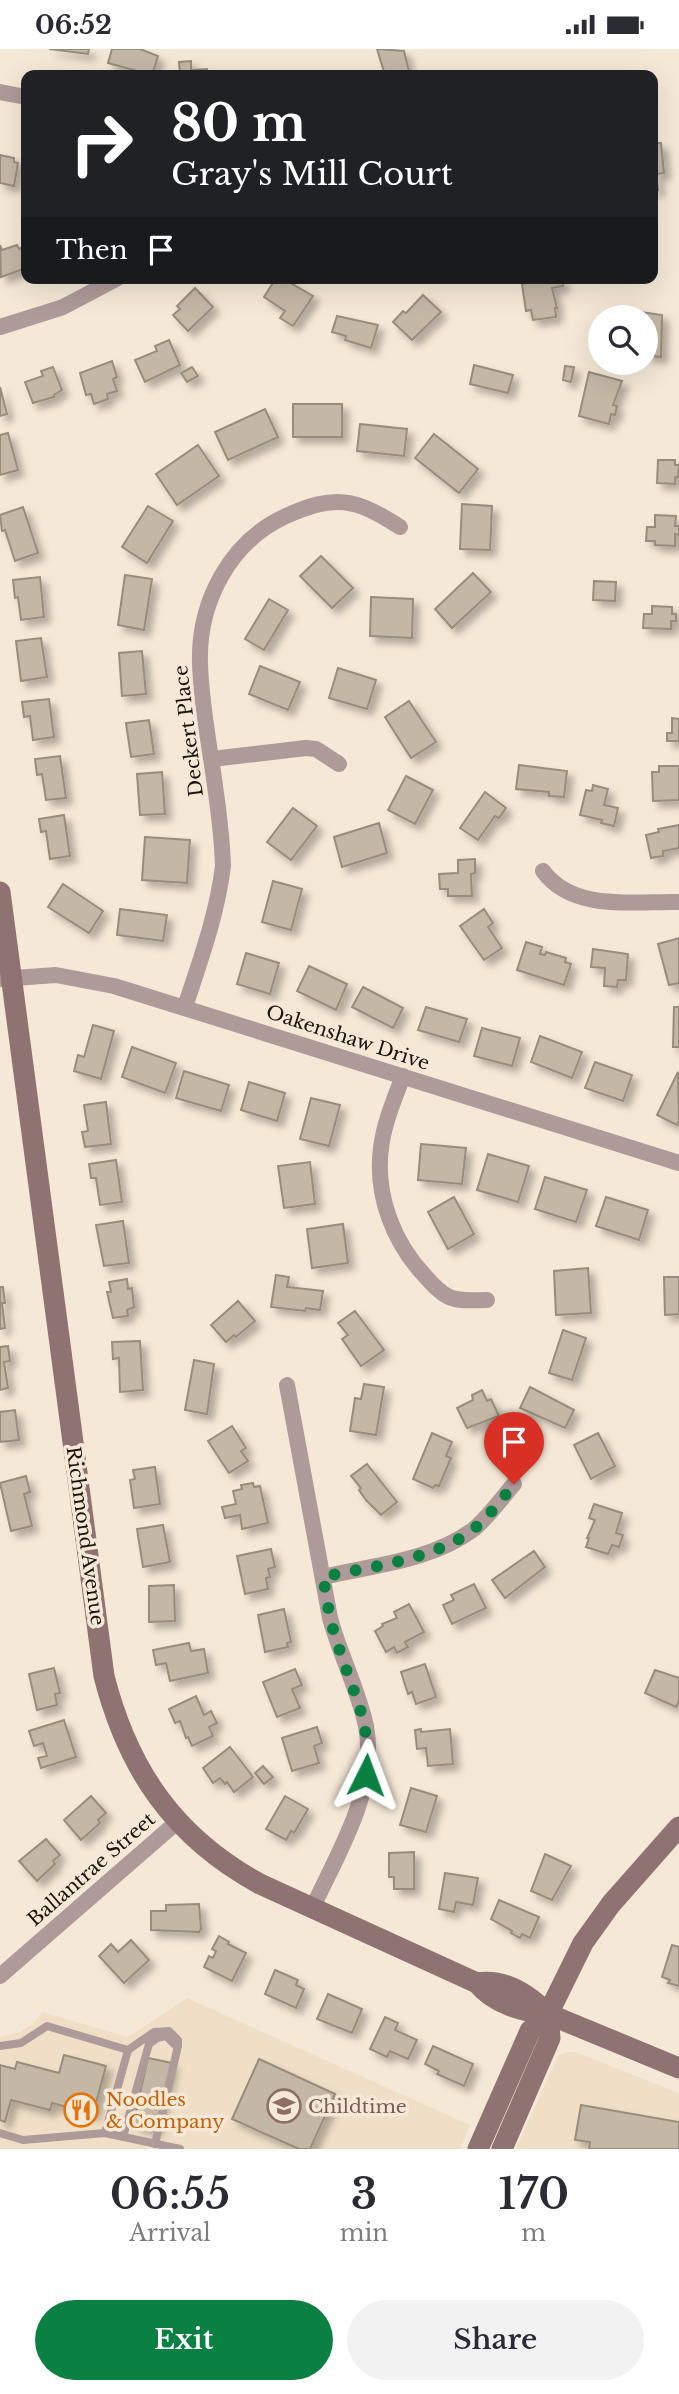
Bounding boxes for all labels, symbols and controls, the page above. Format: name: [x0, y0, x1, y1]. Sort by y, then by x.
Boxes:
text: 06:52: [35, 9, 112, 41]
text: 80 m: [171, 93, 306, 154]
icon: right: [56, 98, 147, 189]
text: Gray's Mill Court: [171, 154, 453, 194]
icon: arrive: [142, 231, 180, 269]
text: Then: [56, 234, 128, 266]
map controls: [588, 305, 658, 375]
button: search: [588, 305, 658, 375]
street label: Deckert Place: [169, 664, 208, 798]
street label: Oakenshaw Drive: [263, 1000, 433, 1075]
pin: [484, 1412, 544, 1484]
icon: arrive: [495, 1423, 533, 1461]
street label: Richmond Avenue: [62, 1445, 109, 1627]
position arrow: [329, 1738, 403, 1812]
street label: Ballantrae Street: [23, 1807, 160, 1931]
school or university icon: Childtime: [265, 2087, 303, 2125]
place label: Noodles & Company: [106, 2088, 224, 2133]
restaurant icon: Noodles & Company: [62, 2091, 100, 2129]
place label: Childtime: [308, 2095, 407, 2118]
text: 06:55: [110, 2168, 230, 2220]
text: 3: [351, 2168, 377, 2220]
text: 170: [498, 2168, 569, 2220]
text: Arrival: [129, 2219, 211, 2247]
text: min: [340, 2219, 388, 2247]
text: m: [521, 2219, 546, 2247]
button: Exit: [35, 2300, 333, 2380]
button: Share: [347, 2300, 644, 2380]

